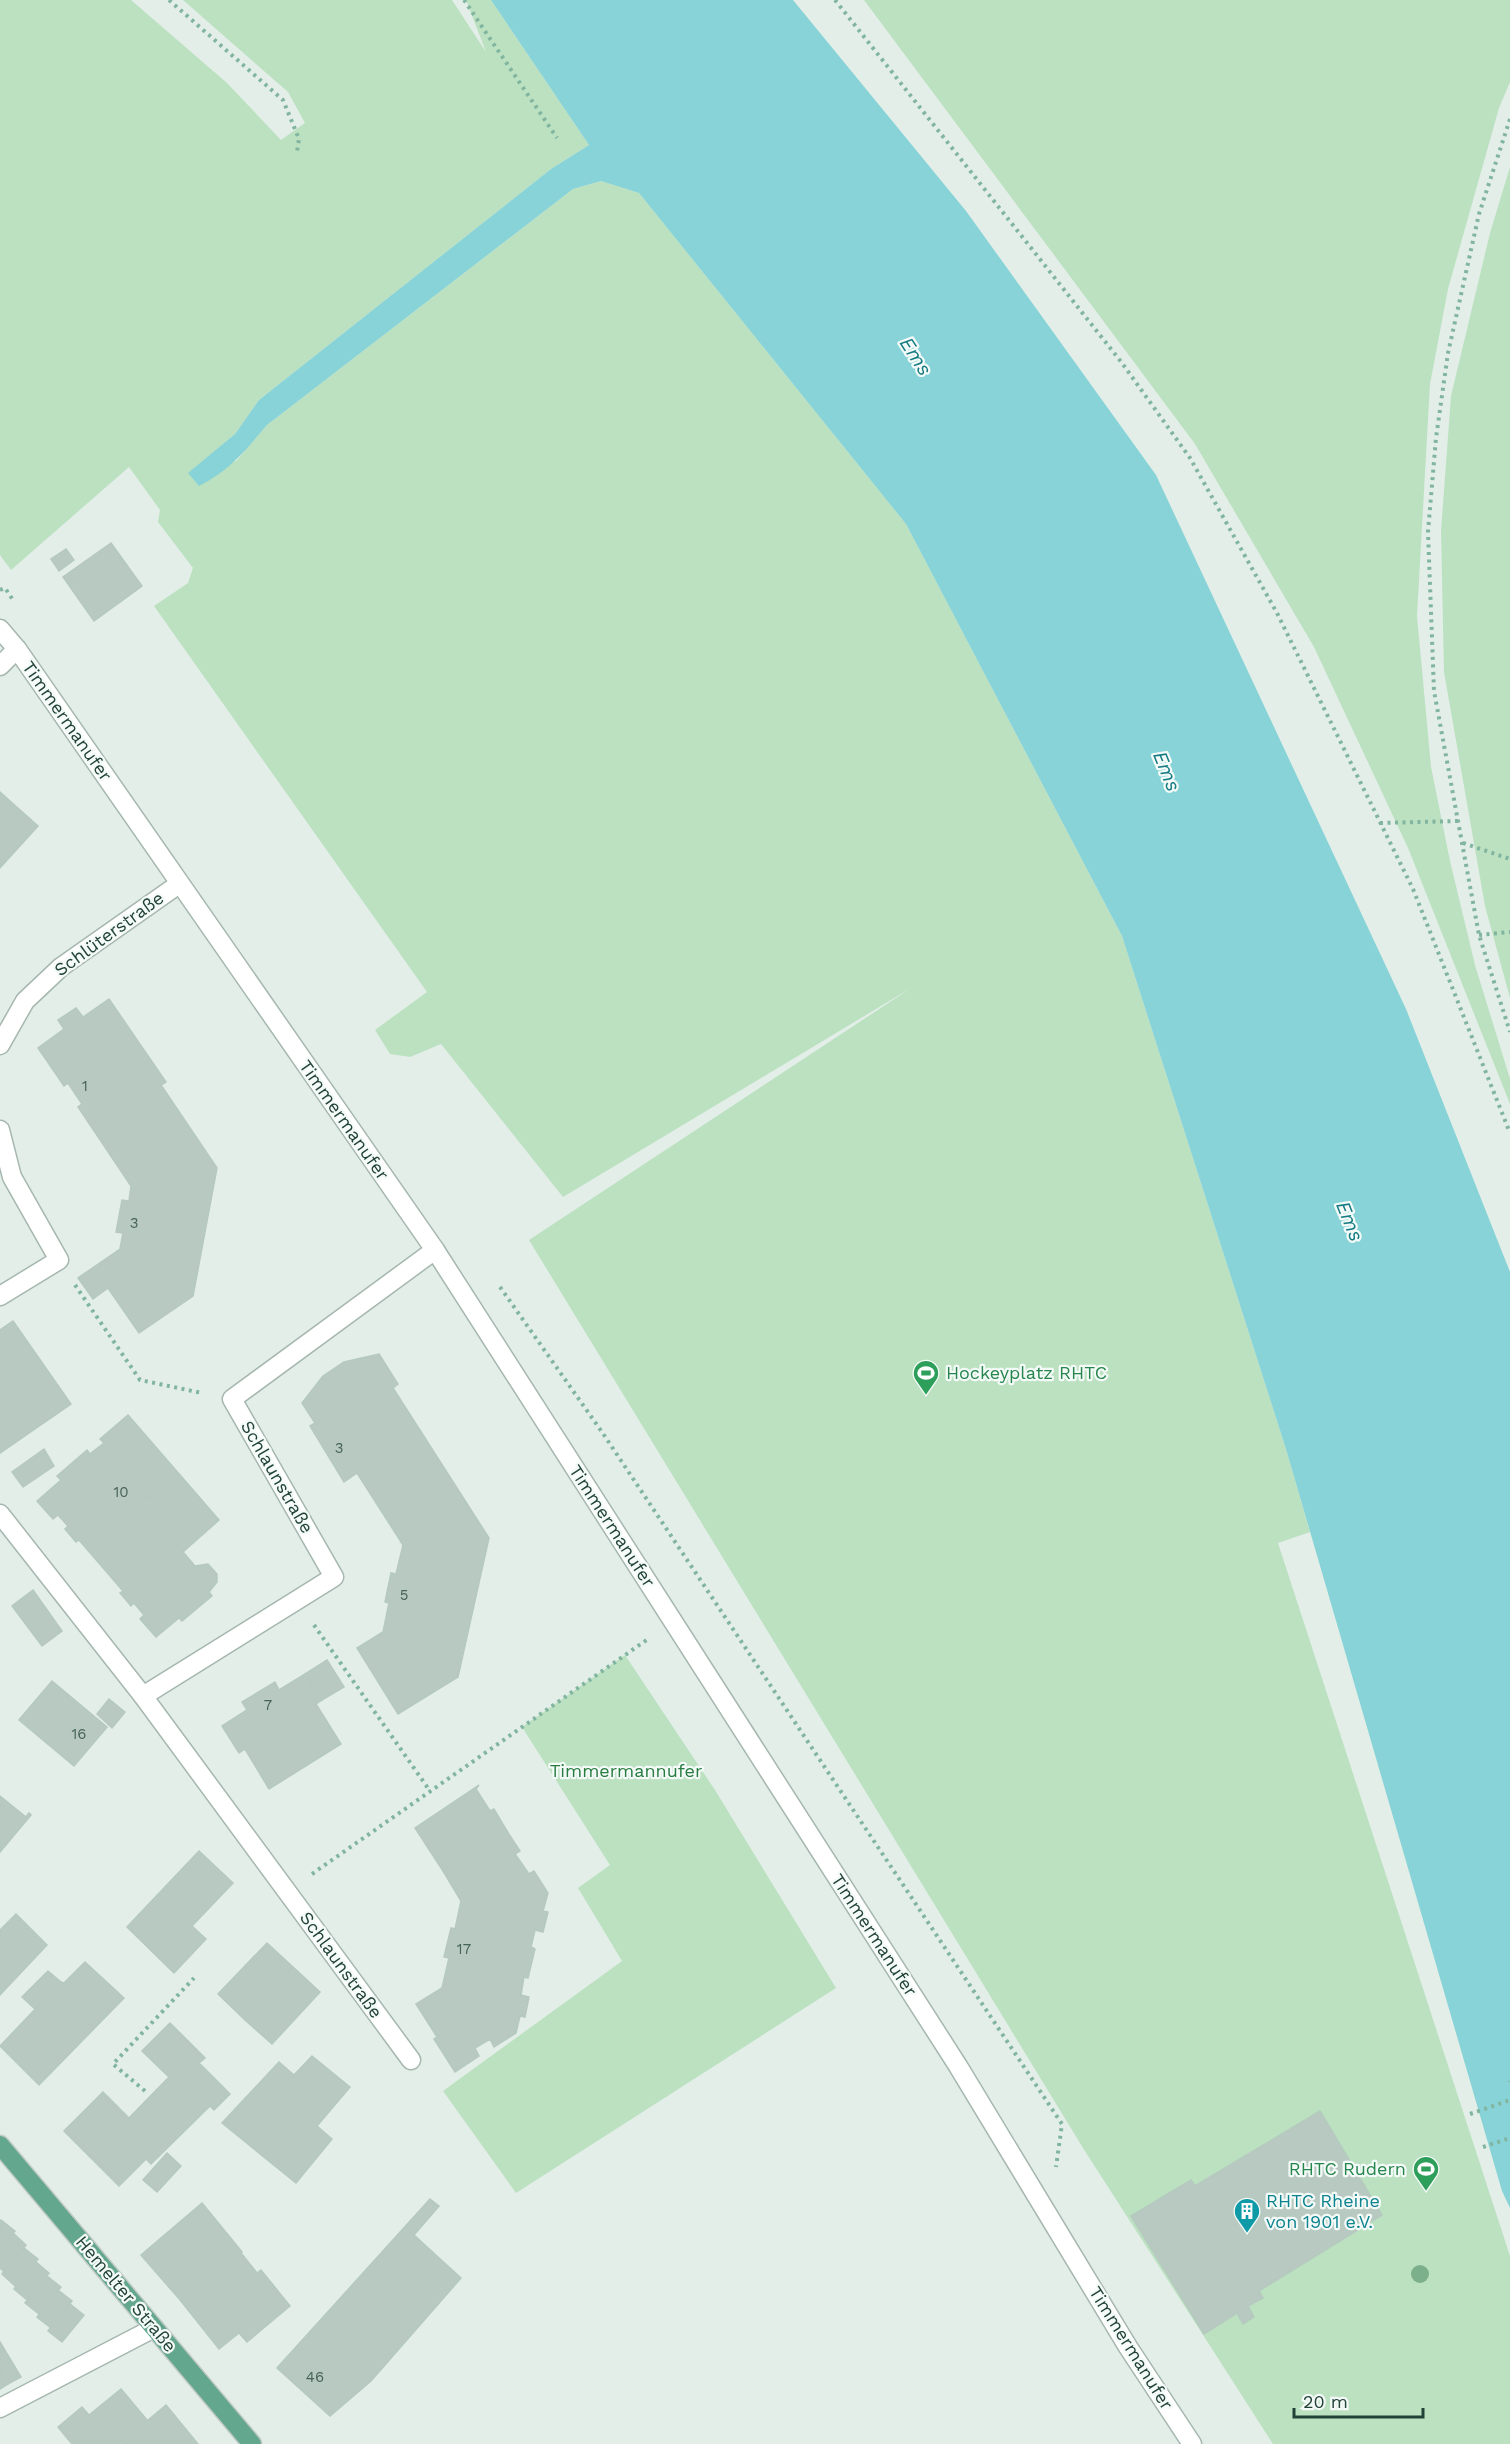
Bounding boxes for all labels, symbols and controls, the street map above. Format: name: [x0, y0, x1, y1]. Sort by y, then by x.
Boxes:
water label: Ems: [895, 332, 937, 380]
street label: Timmermanufer: [18, 657, 117, 785]
water label: Ems: [1148, 747, 1186, 795]
street label: Schlüterstraße: [50, 887, 167, 980]
street label: Timmermanufer: [295, 1056, 394, 1184]
house number: 1: [82, 1077, 88, 1095]
water label: Ems: [1331, 1197, 1369, 1245]
house number: 3: [130, 1214, 138, 1232]
sports icon: Hockeyplatz RHTC: [911, 1358, 941, 1396]
place label: Hockeyplatz RHTC: [946, 1362, 1107, 1383]
street label: Schlaunstraße: [237, 1417, 318, 1537]
house number: 3: [335, 1439, 343, 1457]
street label: Timmermanufer: [565, 1461, 660, 1591]
house number: 10: [113, 1483, 129, 1501]
house number: 5: [400, 1586, 408, 1604]
house number: 7: [264, 1696, 272, 1714]
house number: 16: [72, 1725, 86, 1743]
park label: Timmermannufer: [550, 1760, 702, 1781]
street label: Timmermanufer: [827, 1870, 922, 2000]
street label: Schlaunstraße: [296, 1907, 387, 2022]
house number: 17: [457, 1940, 471, 1958]
sports icon: RHTC Rudern: [1411, 2154, 1441, 2192]
place label: RHTC Rudern: [1289, 2158, 1406, 2179]
place label: RHTC Rheine von 1901 e.V.: [1266, 2190, 1380, 2232]
building icon: RHTC Rheine von 1901 e.V.: [1232, 2196, 1262, 2234]
street label: Hemelter Straße: [72, 2231, 181, 2356]
street label: Timmermanufer: [1085, 2282, 1178, 2413]
house number: 46: [306, 2368, 324, 2386]
scale bar: [1294, 2381, 1423, 2419]
text: 20 m: [1303, 2391, 1348, 2412]

